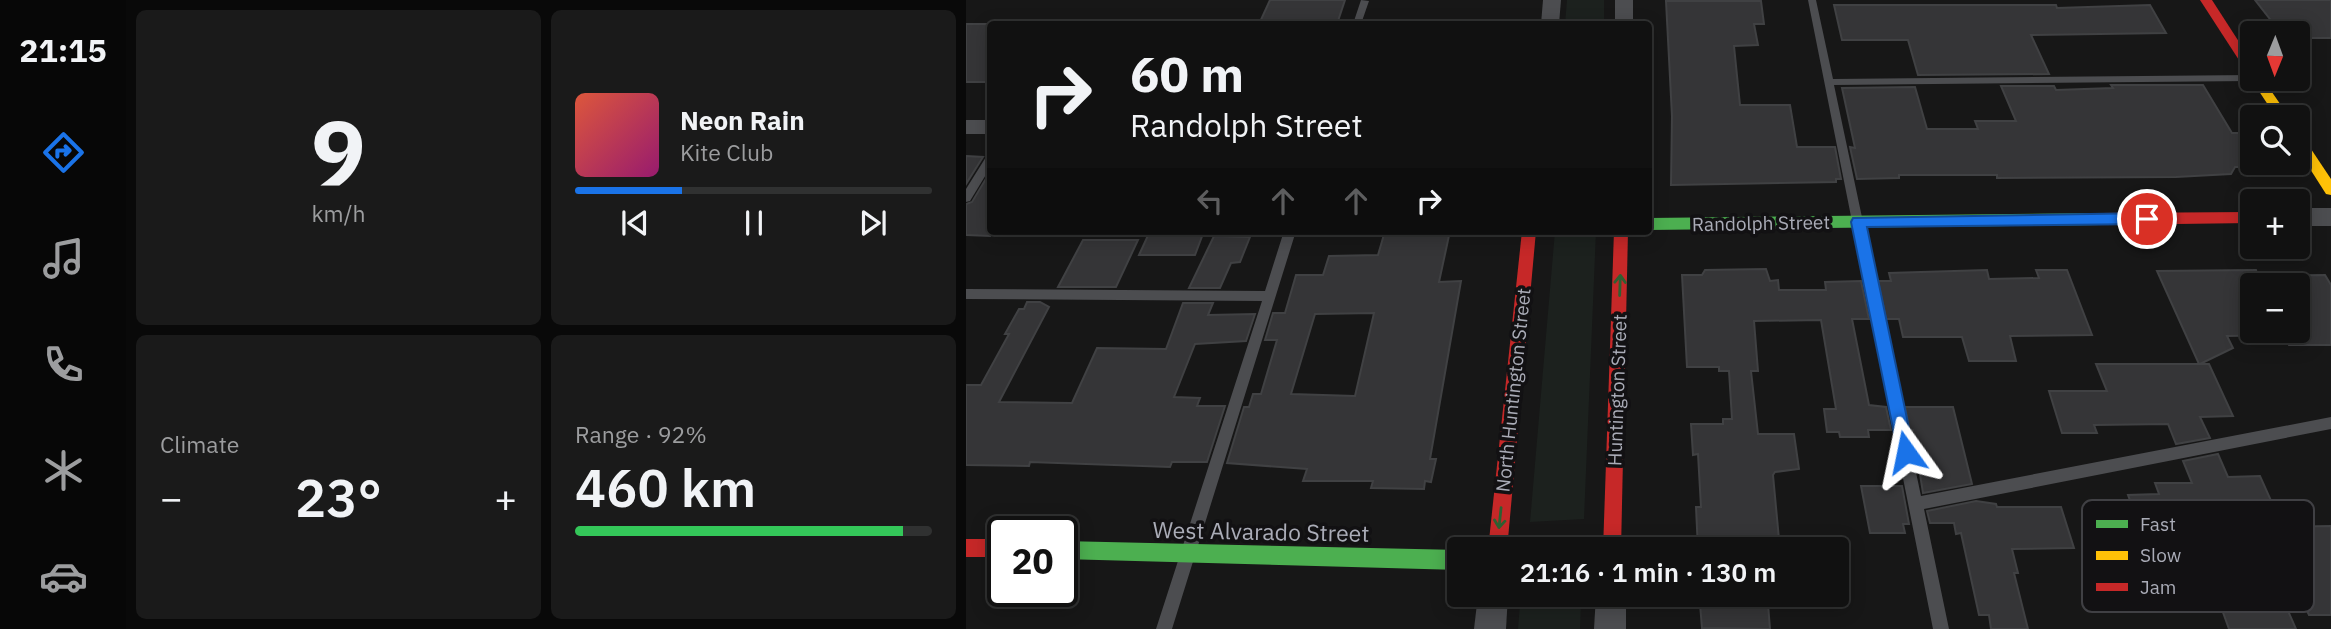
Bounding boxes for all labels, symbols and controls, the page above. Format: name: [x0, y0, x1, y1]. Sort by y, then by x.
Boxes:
north arrow: [2240, 21, 2310, 91]
map controls: [2240, 21, 2310, 343]
text: 21:15: [19, 29, 107, 71]
text: 60 m: [1130, 42, 1244, 105]
icon: right: [1015, 49, 1106, 140]
text: 9: [311, 93, 366, 211]
text: Neon Rain: [680, 103, 805, 137]
text: Randolph Street: [1130, 104, 1363, 146]
button: search: [2240, 105, 2310, 175]
icon: directions: [39, 128, 88, 177]
text: Kite Club: [680, 137, 773, 167]
icon: left: [1191, 182, 1229, 220]
icon: ahead: [1264, 182, 1302, 220]
icon: ahead: [1337, 182, 1375, 220]
icon: right: [1410, 182, 1448, 220]
pin: [2117, 189, 2177, 249]
button: +: [2240, 189, 2310, 259]
text: km/h: [311, 198, 366, 228]
icon: arrive: [2128, 200, 2166, 238]
icon: previous: [616, 204, 654, 242]
icon: pause: [735, 204, 773, 242]
icon: next: [854, 204, 892, 242]
street label: Randolph Street: [1692, 210, 1830, 236]
icon: music: [39, 234, 88, 283]
button: −: [2240, 273, 2310, 343]
one-way arrow: [1613, 274, 1626, 297]
street label: North Huntington Street: [1490, 287, 1536, 493]
street label: Huntington Street: [1602, 314, 1632, 466]
icon: phone: [39, 340, 88, 389]
position arrow: [1869, 415, 1943, 489]
text: Range · 92%: [575, 419, 707, 449]
text: Climate: [160, 429, 239, 459]
icon: climate: [39, 446, 88, 495]
text: 460 km: [575, 454, 756, 521]
text: 23°: [295, 464, 382, 531]
text: −: [160, 473, 183, 522]
text: +: [494, 473, 517, 522]
legend: [2082, 500, 2314, 612]
one-way arrow: [1493, 506, 1506, 529]
text: Fast: [2140, 512, 2176, 536]
street label: West Alvarado Street: [1152, 514, 1370, 548]
speed limit sign: 20: [987, 516, 1078, 607]
text: Slow: [2140, 543, 2181, 567]
icon: car: [39, 552, 88, 601]
text: 21:16 · 1 min · 130 m: [1520, 555, 1776, 589]
text: Jam: [2140, 575, 2176, 599]

